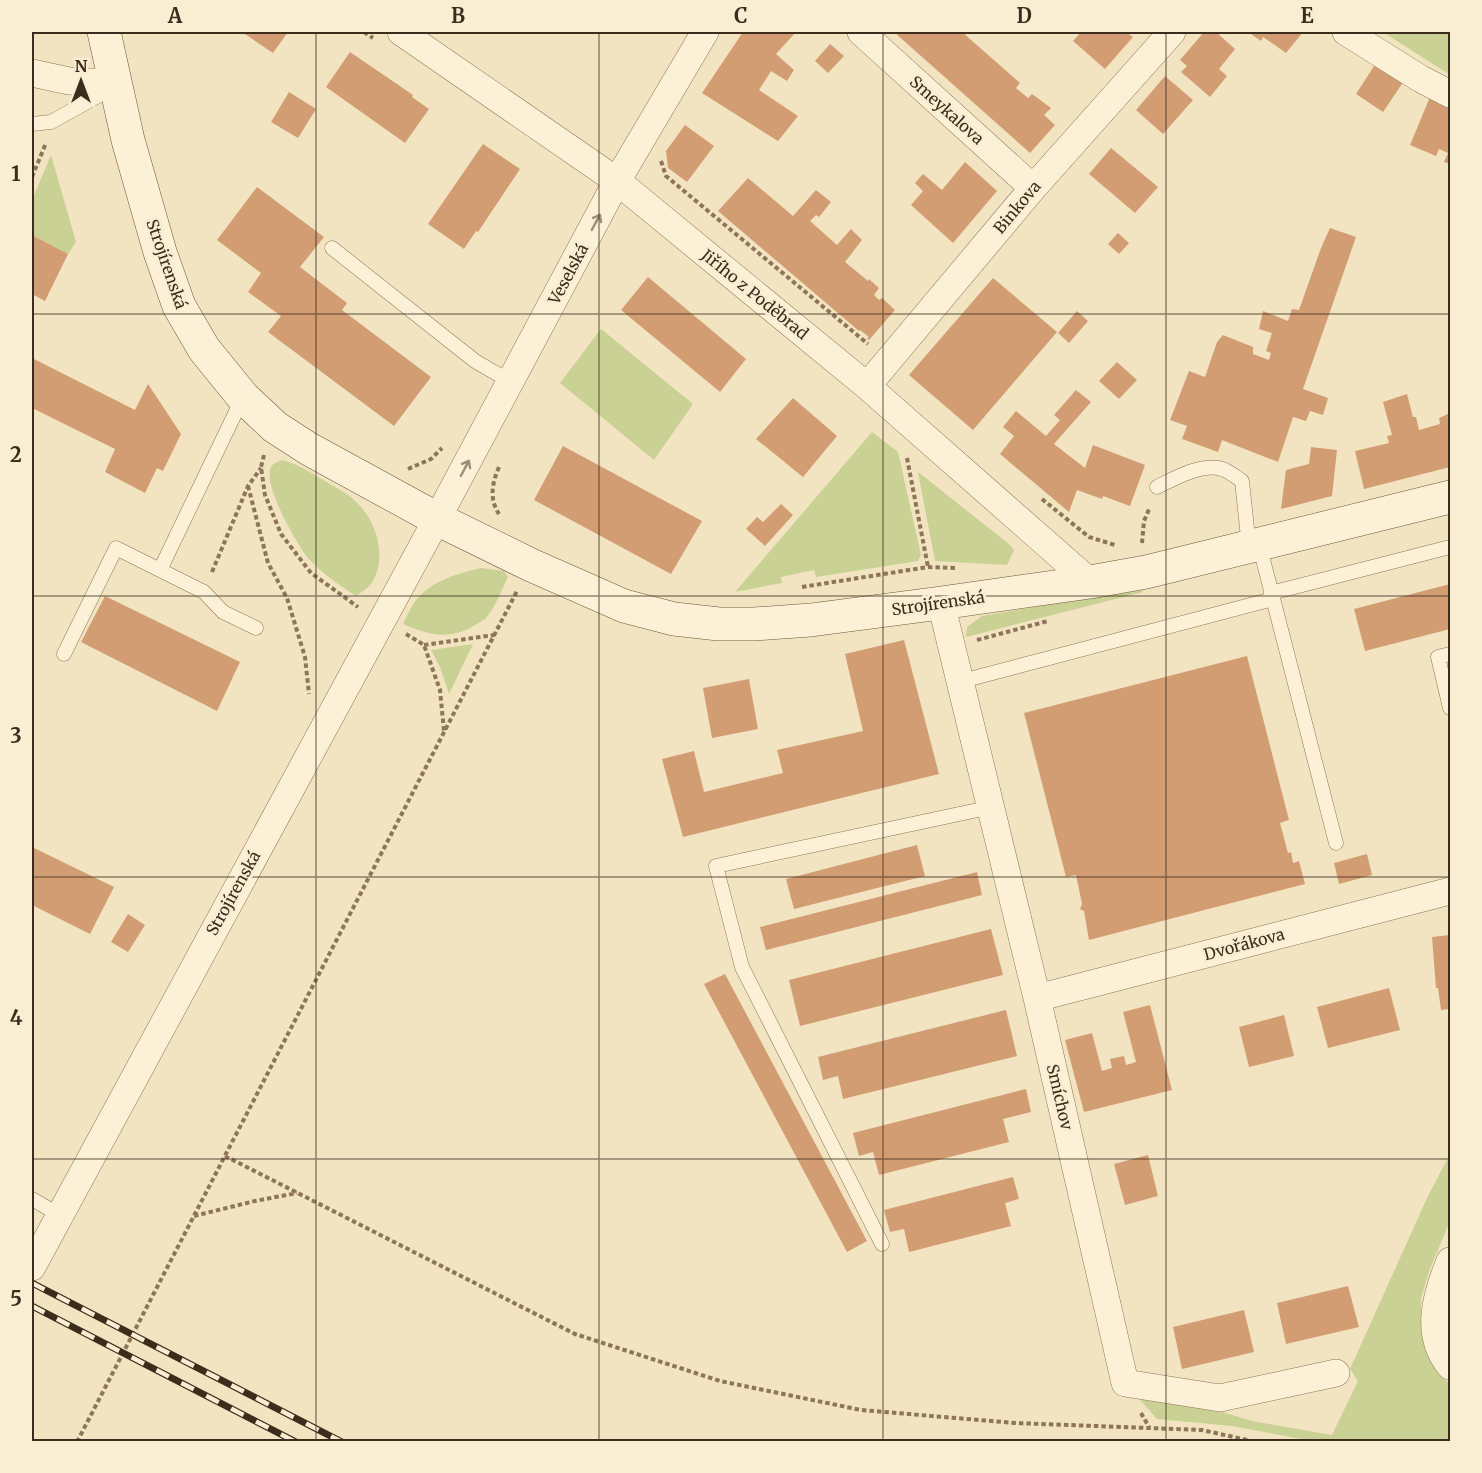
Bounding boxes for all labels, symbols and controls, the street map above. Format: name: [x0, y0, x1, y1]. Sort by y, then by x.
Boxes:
text: A: [167, 3, 183, 28]
text: B: [451, 3, 465, 28]
text: C: [734, 3, 748, 28]
text: D: [1016, 3, 1032, 28]
text: E: [1300, 3, 1314, 28]
north arrow: [51, 51, 111, 111]
text: N: [75, 56, 88, 76]
street label: Smeykalova: [906, 71, 989, 149]
text: 1: [11, 161, 21, 186]
street label: Binkova: [989, 176, 1045, 238]
one-way arrow: [591, 213, 602, 231]
street label: Strojírenská: [142, 216, 192, 312]
street label: Veselská: [543, 240, 592, 309]
street label: Jiřího z Poděbrad: [697, 244, 813, 344]
text: 2: [10, 442, 22, 467]
one-way arrow: [460, 459, 471, 477]
street label: Strojírenská: [890, 587, 986, 619]
text: 3: [10, 723, 22, 748]
street label: Strojírenská: [202, 847, 265, 939]
street label: Dvořákova: [1201, 924, 1287, 964]
text: 4: [10, 1005, 23, 1030]
street label: Smíchov: [1043, 1062, 1077, 1133]
text: 5: [10, 1286, 22, 1311]

